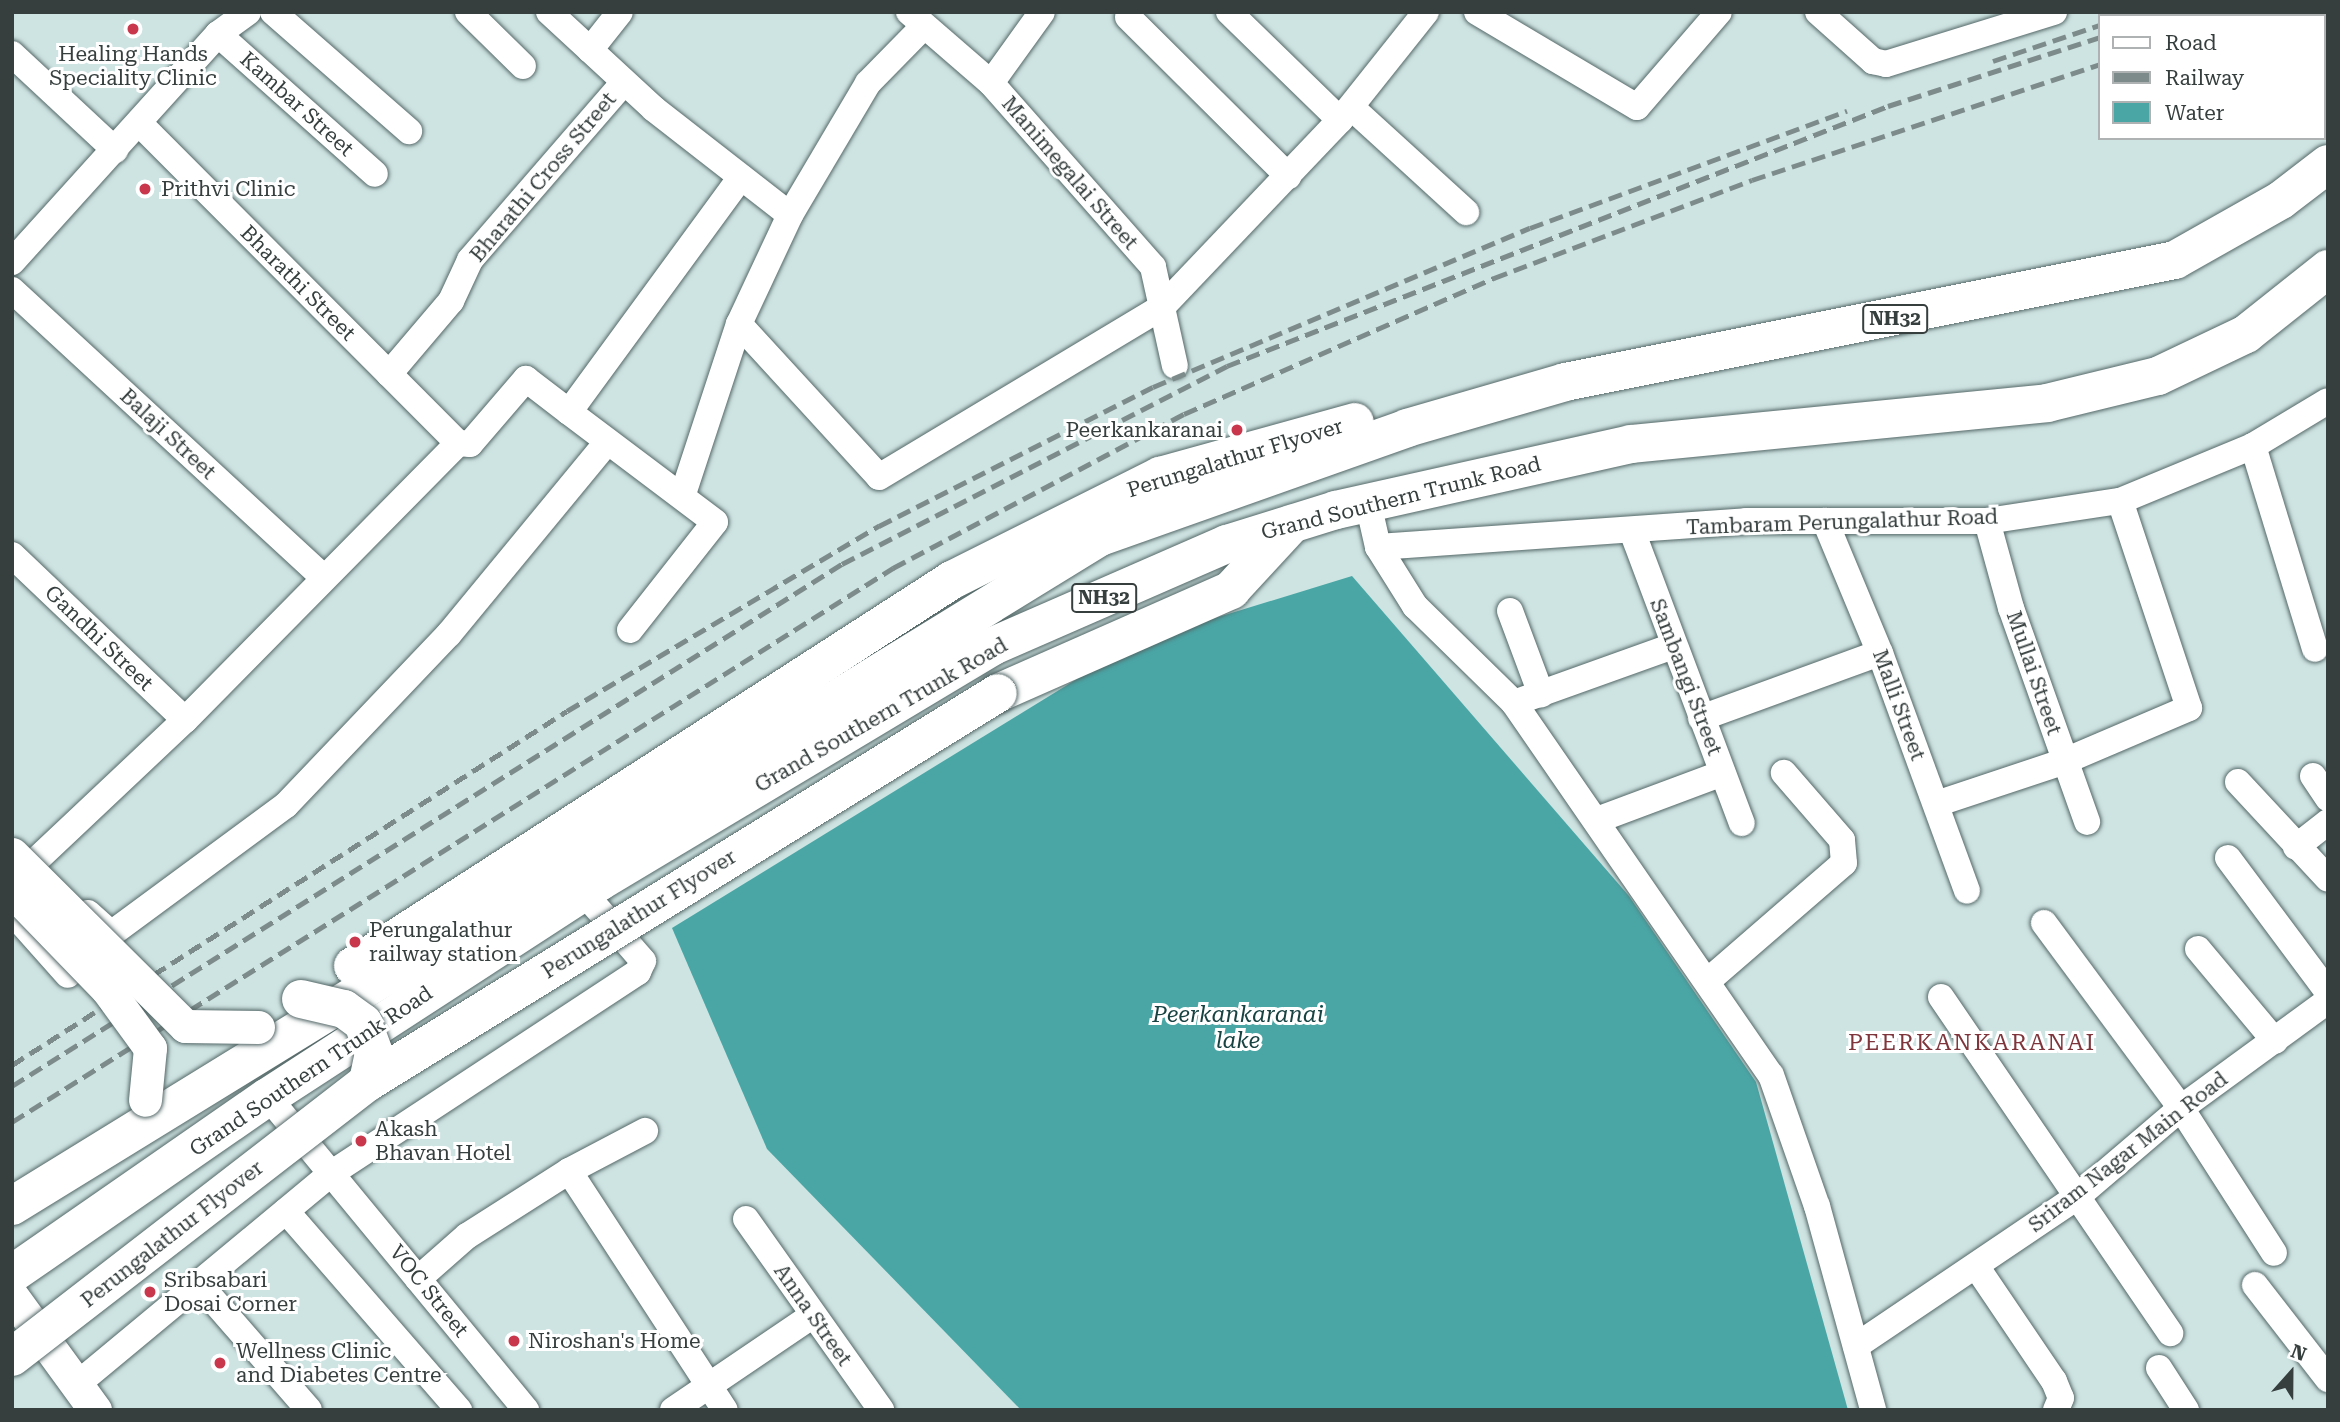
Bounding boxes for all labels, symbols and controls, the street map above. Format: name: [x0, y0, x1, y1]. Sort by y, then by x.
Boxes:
legend: [2098, 14, 2326, 140]
marker: Healing Hands Speciality Clinic: [123, 19, 143, 39]
text: Road: [2165, 31, 2217, 55]
place label: Healing Hands Speciality Clinic: [49, 41, 217, 91]
street label: Kambar Street: [235, 46, 359, 162]
text: Railway: [2165, 66, 2244, 90]
street label: Bharathi Cross Street: [465, 87, 621, 267]
street label: Manimegalai Street: [996, 91, 1144, 255]
text: Water: [2165, 101, 2224, 125]
place label: Prithvi Clinic: [161, 176, 295, 202]
marker: Prithvi Clinic: [135, 179, 155, 199]
street label: Bharathi Street: [235, 220, 361, 346]
road number: NH32: [1862, 304, 1928, 334]
street label: Balaji Street: [115, 383, 221, 485]
street label: Perungalathur Flyover: [1124, 413, 1346, 503]
place label: Peerkankaranai: [1066, 417, 1223, 443]
marker: Peerkankaranai: [1229, 422, 1245, 438]
street label: Grand Southern Trunk Road: [1259, 451, 1543, 545]
street label: Tambaram Perungalathur Road: [1686, 504, 1998, 540]
street label: Gandhi Street: [40, 580, 158, 696]
road number: NH32: [1071, 582, 1137, 614]
street label: Sambangi Street: [1645, 595, 1727, 759]
street label: Mullai Street: [2001, 608, 2067, 738]
street label: Grand Southern Trunk Road: [750, 632, 1012, 798]
street label: Malli Street: [1867, 646, 1931, 764]
street label: Perungalathur Flyover: [537, 844, 741, 984]
place label: Perungalathur railway station: [369, 917, 517, 967]
marker: Perungalathur railway station: [347, 934, 363, 950]
street label: Grand Southern Trunk Road: [185, 980, 437, 1162]
water label: Peerkankaranai lake: [1152, 1001, 1324, 1055]
district label: PEERKANKARANAI: [1850, 1029, 2094, 1057]
street label: Sriram Nagar Main Road: [2023, 1066, 2233, 1238]
place label: Akash Bhavan Hotel: [375, 1116, 511, 1166]
marker: Akash Bhavan Hotel: [353, 1133, 369, 1149]
street label: Perungalathur Flyover: [76, 1155, 268, 1313]
street label: VOC Street: [384, 1240, 474, 1342]
street label: Anna Street: [769, 1259, 857, 1371]
place label: Sribsabari Dosai Corner: [164, 1267, 297, 1317]
marker: Sribsabari Dosai Corner: [142, 1284, 158, 1300]
place label: Niroshan's Home: [528, 1328, 701, 1354]
marker: Niroshan's Home: [506, 1333, 522, 1349]
place label: Wellness Clinic and Diabetes Centre: [236, 1338, 442, 1388]
north arrow: [2256, 1338, 2326, 1408]
text: N: [2288, 1340, 2310, 1366]
marker: Wellness Clinic and Diabetes Centre: [210, 1353, 230, 1373]

